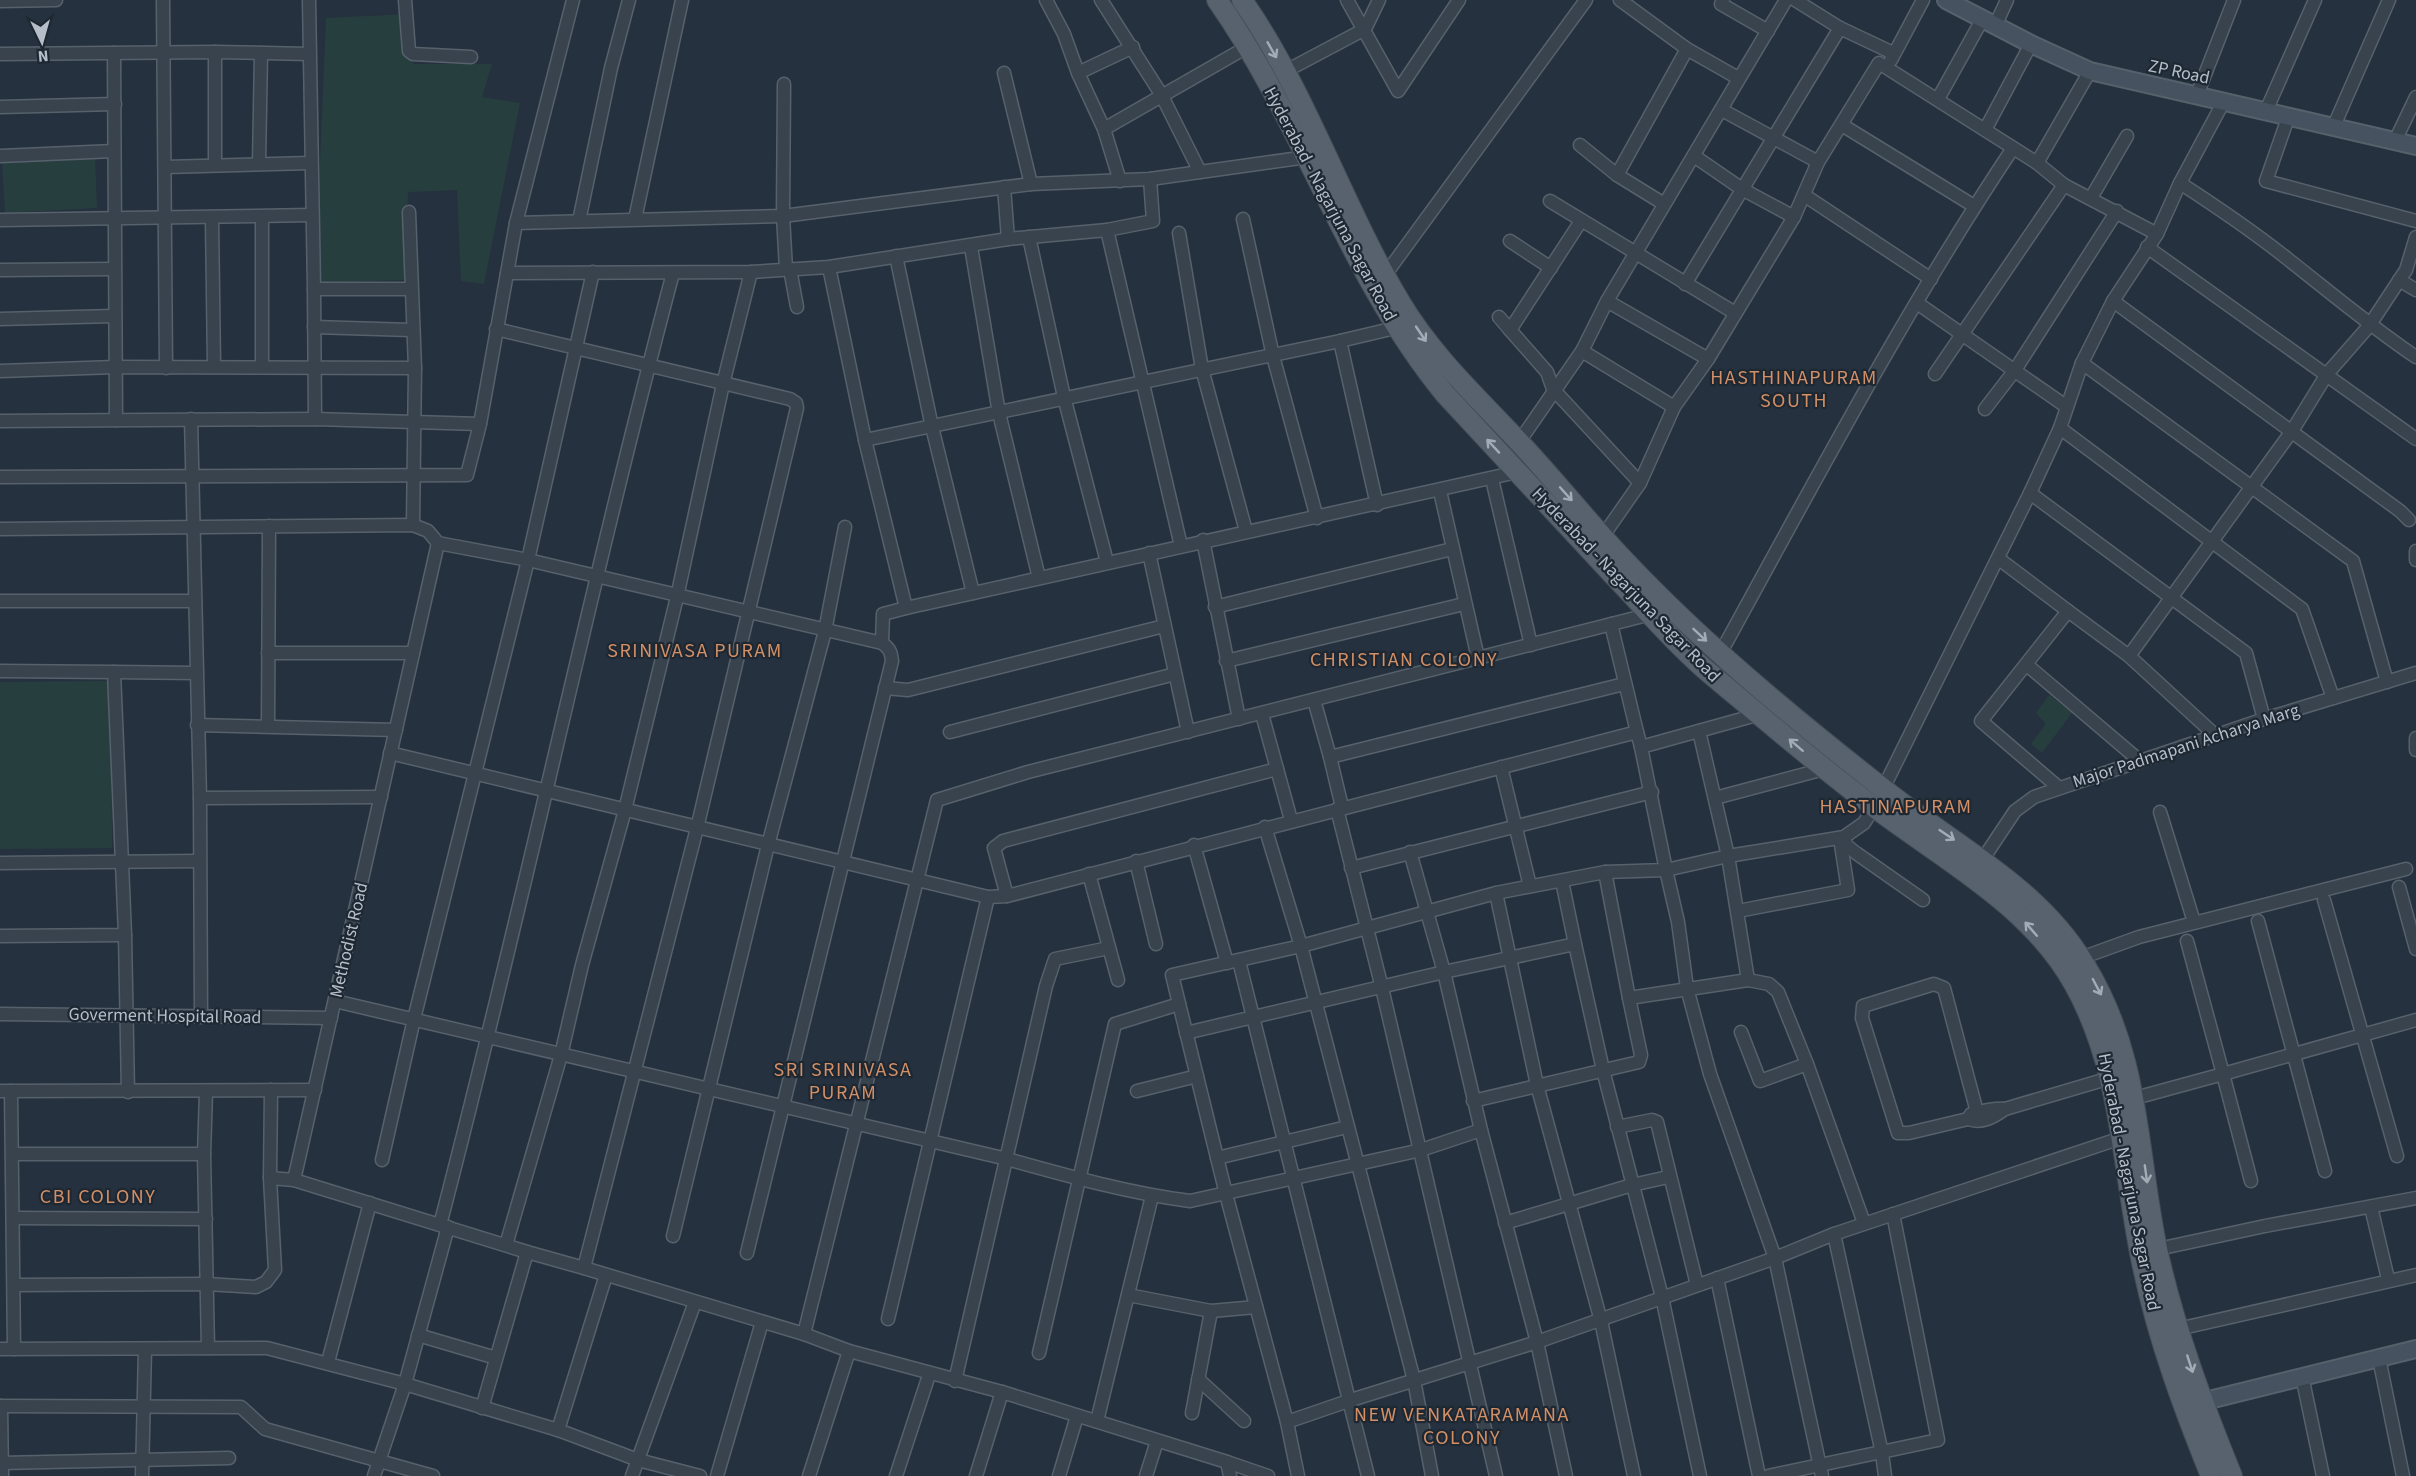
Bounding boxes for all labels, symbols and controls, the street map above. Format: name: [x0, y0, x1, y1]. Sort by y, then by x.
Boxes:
north arrow: [12, 12, 72, 72]
one-way arrow: [1266, 41, 1278, 58]
text: N: [37, 45, 49, 67]
street label: ZP Road: [2146, 53, 2212, 91]
street label: Hyderabad - Nagarjuna Sagar Road: [1257, 82, 1403, 326]
one-way arrow: [1415, 325, 1427, 342]
district label: HASTHINAPURAM SOUTH: [1710, 364, 1878, 415]
one-way arrow: [1486, 439, 1500, 454]
street label: Hyderabad - Nagarjuna Sagar Road: [1526, 482, 1726, 688]
one-way arrow: [1559, 486, 1573, 501]
one-way arrow: [1693, 628, 1708, 642]
district label: SRINIVASA PURAM: [607, 637, 783, 665]
district label: CHRISTIAN COLONY: [1310, 646, 1498, 674]
street label: Major Padmapani Acharya Marg: [2069, 698, 2303, 794]
one-way arrow: [1789, 738, 1804, 752]
district label: HASTINAPURAM: [1820, 793, 1972, 821]
one-way arrow: [1939, 829, 1955, 841]
street label: Methodist Road: [324, 880, 374, 1000]
one-way arrow: [2024, 921, 2038, 936]
one-way arrow: [2091, 978, 2103, 995]
street label: Goverment Hospital Road: [68, 1002, 262, 1030]
street label: Hyderabad - Nagarjuna Sagar Road: [2092, 1051, 2166, 1313]
district label: SRI SRINIVASA PURAM: [774, 1056, 912, 1107]
one-way arrow: [2140, 1164, 2151, 1184]
district label: CBI COLONY: [40, 1183, 156, 1211]
one-way arrow: [2185, 1354, 2196, 1373]
district label: NEW VENKATARAMANA COLONY: [1354, 1401, 1570, 1452]

